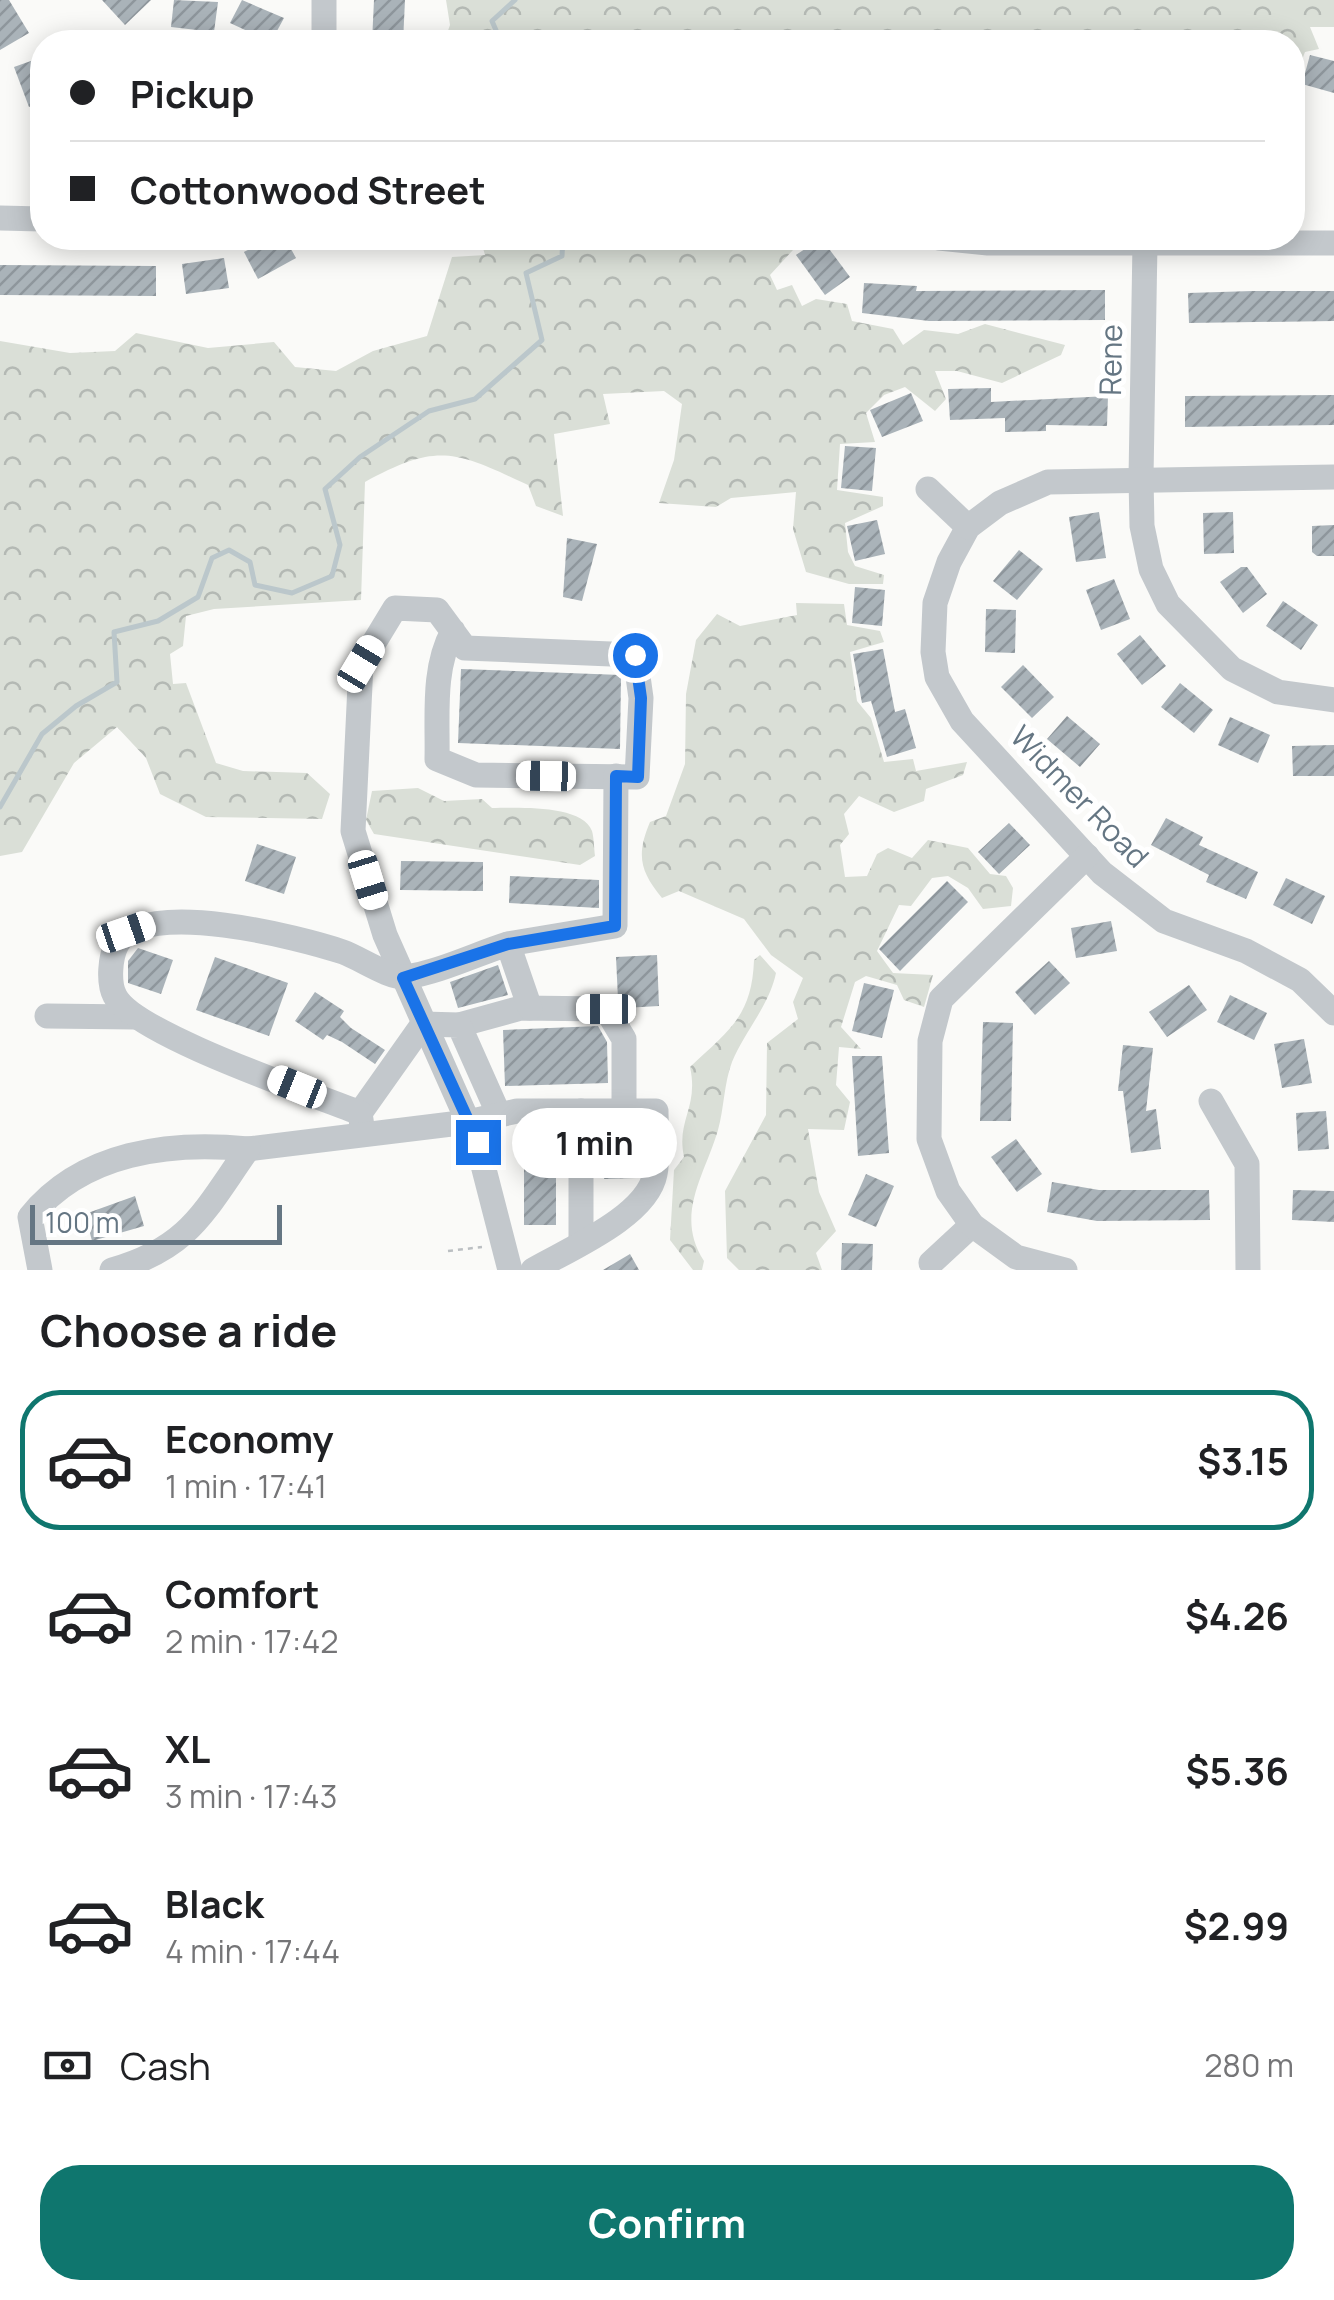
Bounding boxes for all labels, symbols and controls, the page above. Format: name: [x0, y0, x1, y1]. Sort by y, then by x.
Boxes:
text: Pickup: [130, 67, 254, 119]
text: Cottonwood Street: [130, 163, 486, 215]
street label: Rene: [1089, 324, 1131, 396]
car: [333, 631, 389, 697]
route start: [613, 633, 658, 678]
street label: Widmer Road: [1002, 716, 1158, 876]
car: [516, 760, 576, 792]
car: [345, 847, 391, 913]
car: [93, 908, 159, 956]
car: [576, 994, 636, 1024]
car: [264, 1062, 330, 1112]
callout: 1 min: [513, 1107, 678, 1177]
route end: [456, 1120, 501, 1165]
text: 1 min: [555, 1121, 634, 1165]
scale bar: [30, 1200, 282, 1244]
text: 100 m: [45, 1203, 119, 1241]
text: Choose a ride: [40, 1299, 337, 1361]
text: Economy: [165, 1412, 334, 1464]
icon: car: [45, 1415, 135, 1505]
text: $3.15: [1197, 1434, 1289, 1486]
text: 1 min · 17:41: [165, 1464, 327, 1508]
text: Comfort: [165, 1567, 319, 1619]
icon: car: [45, 1570, 135, 1660]
text: $4.26: [1185, 1589, 1289, 1641]
text: 2 min · 17:42: [165, 1619, 339, 1663]
text: XL: [165, 1722, 210, 1774]
icon: car: [45, 1725, 135, 1815]
text: $5.36: [1186, 1744, 1289, 1796]
text: 3 min · 17:43: [165, 1774, 337, 1818]
text: Black: [165, 1877, 264, 1929]
icon: car: [45, 1880, 135, 1970]
text: $2.99: [1184, 1899, 1289, 1951]
text: 4 min · 17:44: [165, 1929, 340, 1973]
icon: cash: [40, 2038, 95, 2093]
text: Cash: [120, 2039, 211, 2091]
text: 280 m: [1204, 2043, 1294, 2087]
button: Confirm: [40, 2165, 1294, 2280]

